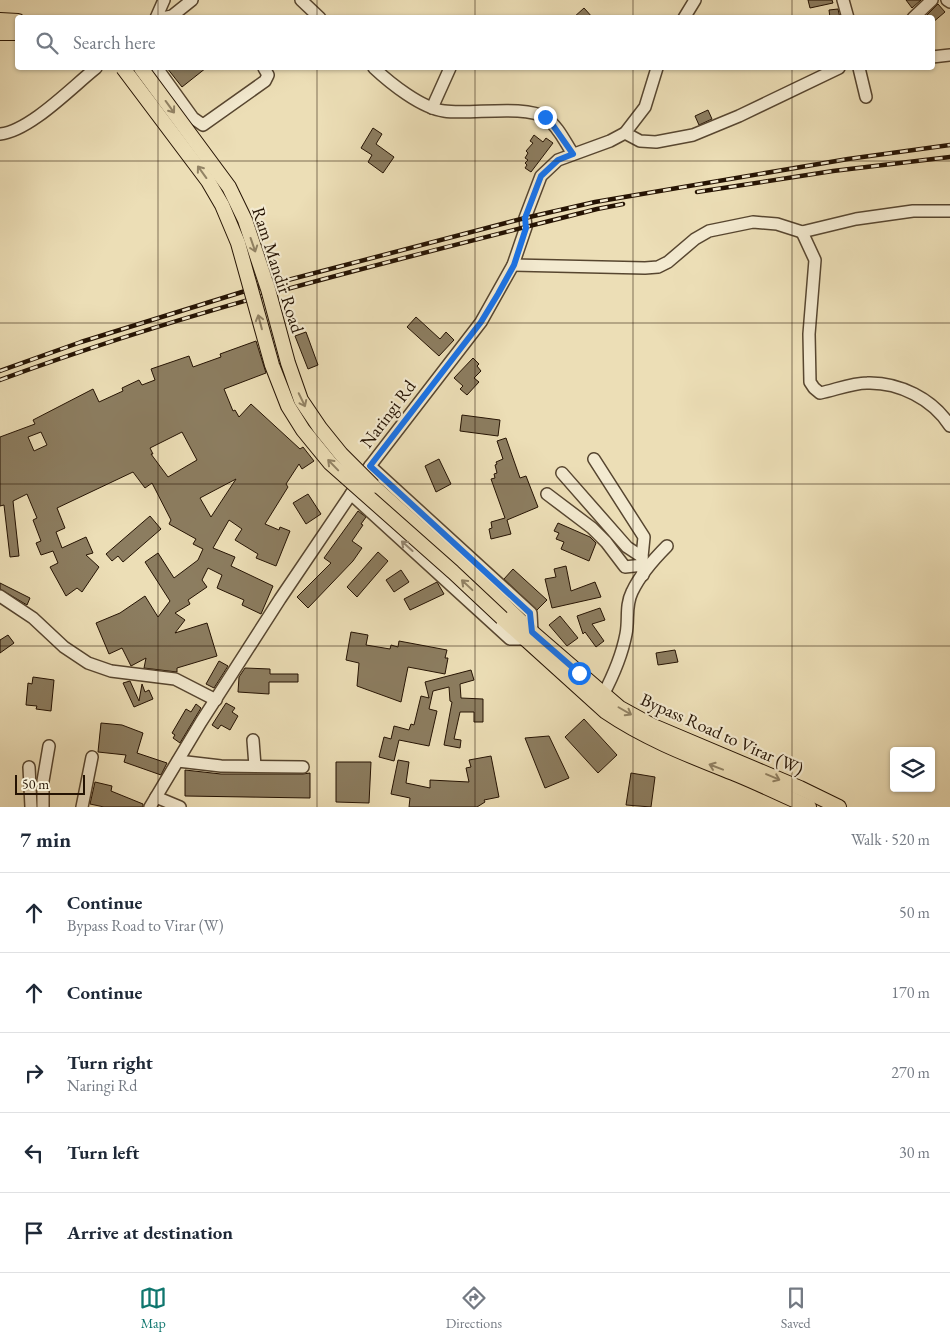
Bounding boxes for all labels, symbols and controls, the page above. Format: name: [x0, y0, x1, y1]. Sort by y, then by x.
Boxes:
search box: [15, 15, 935, 70]
icon: search: [33, 29, 61, 57]
text: Search here: [73, 30, 155, 55]
one-way arrow: [165, 100, 175, 114]
route end: [534, 106, 557, 129]
one-way arrow: [196, 166, 207, 179]
street label: Ram Mandir Road: [247, 204, 310, 337]
one-way arrow: [249, 237, 258, 252]
one-way arrow: [255, 315, 264, 331]
street label: Naringi Rd: [355, 374, 421, 452]
one-way arrow: [298, 392, 308, 407]
one-way arrow: [327, 459, 339, 471]
one-way arrow: [401, 540, 414, 552]
one-way arrow: [460, 579, 473, 591]
route start: [568, 662, 591, 685]
street label: Bypass Road to Virar (W): [637, 687, 807, 780]
one-way arrow: [618, 706, 632, 716]
map controls: [890, 747, 935, 792]
button: layers: [890, 747, 935, 792]
one-way arrow: [709, 761, 724, 771]
scale bar: [15, 772, 85, 795]
one-way arrow: [765, 773, 781, 782]
text: 50 m: [22, 775, 49, 793]
text: 7 min: [20, 826, 71, 853]
text: Walk · 520 m: [851, 829, 930, 850]
text: Continue: [67, 890, 142, 915]
icon: ahead: [20, 899, 48, 927]
text: 50 m: [899, 902, 930, 923]
text: Bypass Road to Virar (W): [67, 915, 224, 936]
icon: ahead: [20, 979, 48, 1007]
text: Continue: [67, 980, 142, 1005]
text: 170 m: [891, 982, 930, 1003]
text: Turn right: [67, 1050, 153, 1075]
icon: right: [20, 1059, 48, 1087]
text: 270 m: [891, 1062, 930, 1083]
text: Naringi Rd: [67, 1075, 137, 1096]
icon: left: [20, 1139, 48, 1167]
text: Turn left: [67, 1140, 139, 1165]
text: 30 m: [899, 1142, 930, 1163]
icon: arrive: [20, 1219, 48, 1247]
text: Arrive at destination: [67, 1220, 233, 1245]
tab: Map: [139, 1284, 167, 1332]
tab: Directions: [446, 1284, 502, 1332]
tab: Saved: [781, 1284, 811, 1332]

